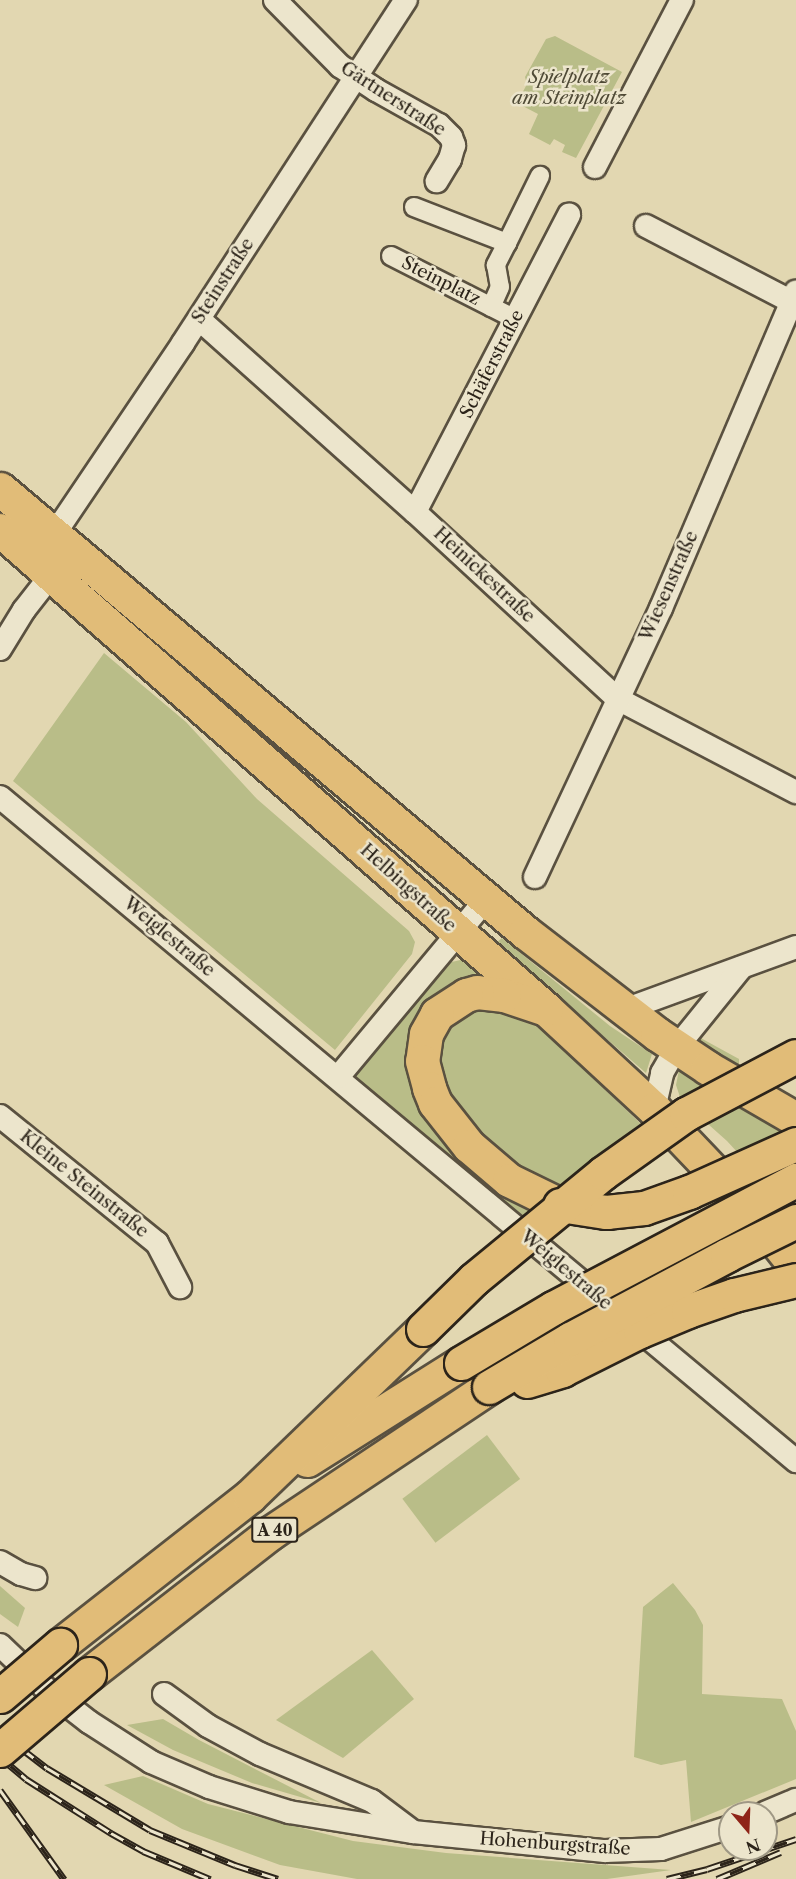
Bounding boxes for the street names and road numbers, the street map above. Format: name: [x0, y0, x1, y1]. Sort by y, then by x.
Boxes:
street label: Gärtnerstraße: [337, 57, 449, 141]
street label: Steinstraße: [187, 234, 259, 328]
street label: Steinplatz: [398, 252, 484, 310]
street label: Schäferstraße: [455, 306, 529, 422]
street label: Heinickestraße: [429, 523, 539, 627]
street label: Wiesenstraße: [635, 528, 703, 644]
street label: Helbingstraße: [356, 839, 460, 937]
street label: Weiglestraße: [119, 893, 219, 981]
street label: Kleine Steinstraße: [16, 1126, 152, 1242]
street label: Weiglestraße: [516, 1226, 616, 1314]
road number: A 40: [250, 1517, 300, 1543]
street label: Hohenburgstraße: [479, 1828, 631, 1860]

